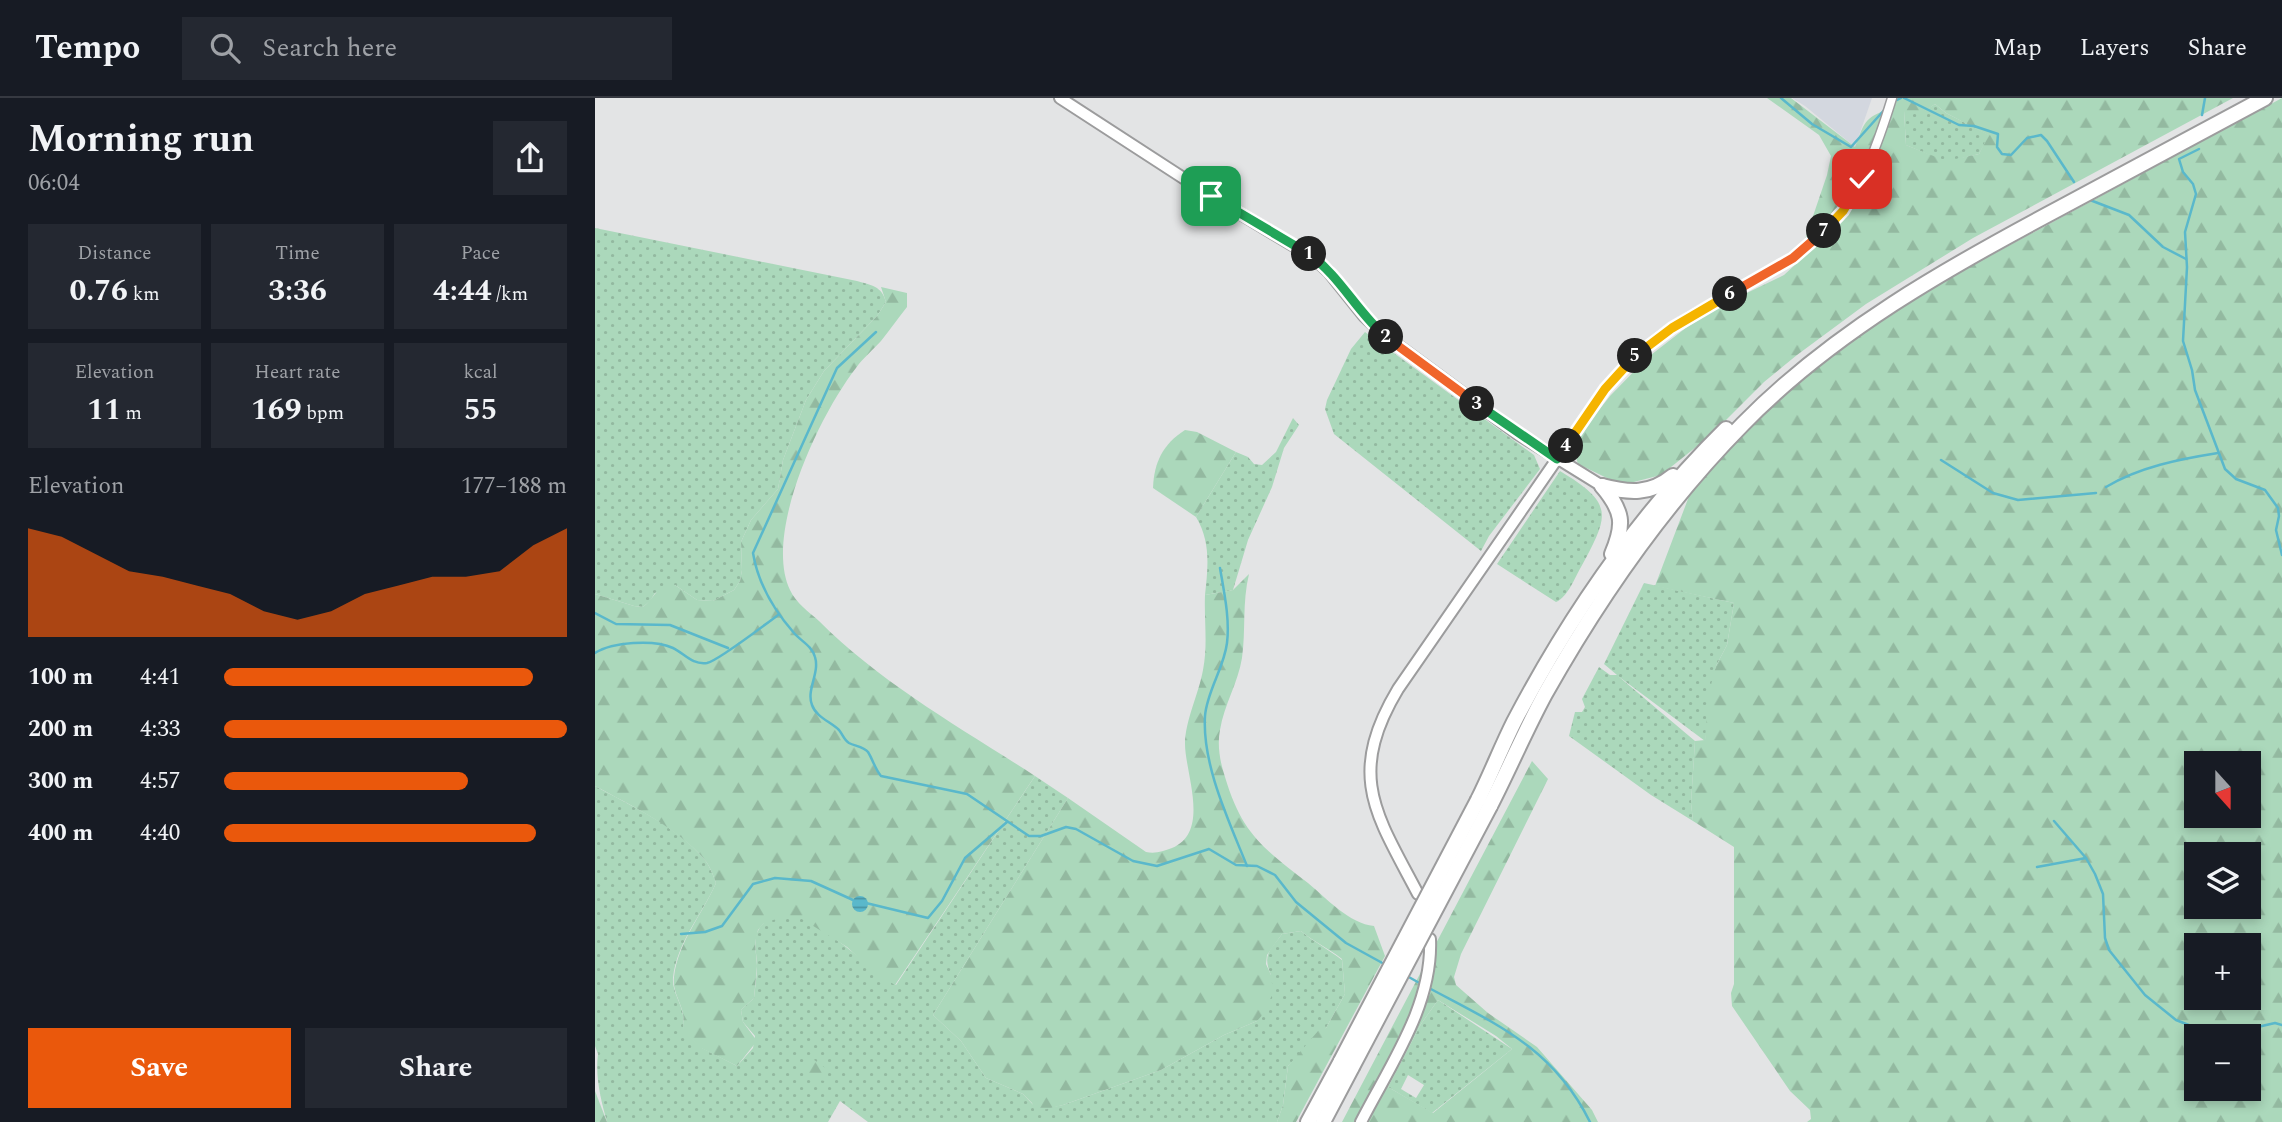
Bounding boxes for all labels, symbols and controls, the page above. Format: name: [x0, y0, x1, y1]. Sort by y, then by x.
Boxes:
search box: [182, 17, 672, 80]
text: Tempo: [35, 23, 140, 73]
text: Search here: [262, 28, 397, 68]
icon: search: [206, 29, 244, 67]
text: Map: [1993, 30, 2042, 66]
text: Layers: [2080, 30, 2150, 66]
text: Share: [2188, 30, 2247, 66]
text: Morning run: [28, 111, 254, 169]
button: share: [493, 121, 567, 195]
pin: [1832, 149, 1892, 209]
icon: check: [1843, 160, 1881, 198]
text: 06:04: [28, 166, 80, 201]
pin: [1181, 166, 1241, 226]
icon: arrive: [1192, 177, 1230, 215]
pin: 7: [1807, 214, 1841, 248]
text: 7: [1818, 216, 1829, 245]
pin: 1: [1291, 236, 1327, 272]
text: Distance: [77, 239, 152, 268]
text: Time: [275, 239, 320, 268]
text: Pace: [461, 239, 500, 268]
text: 1: [1303, 239, 1314, 268]
text: 0.76: [69, 268, 128, 314]
text: 3:36: [268, 268, 327, 314]
text: 4:44: [433, 268, 492, 314]
pin: 6: [1713, 276, 1747, 312]
text: 6: [1724, 279, 1735, 308]
text: km: [128, 280, 160, 309]
text: /km: [492, 280, 528, 309]
pin: 2: [1369, 320, 1403, 354]
text: 2: [1380, 322, 1391, 351]
pin: 5: [1618, 338, 1653, 374]
text: 5: [1629, 341, 1640, 370]
text: Elevation: [75, 358, 154, 387]
text: Heart rate: [255, 358, 340, 387]
text: kcal: [463, 358, 498, 387]
pin: 3: [1459, 386, 1495, 422]
text: 11: [87, 387, 121, 433]
text: 169: [251, 387, 301, 433]
text: 55: [464, 387, 497, 433]
text: 3: [1471, 389, 1482, 418]
text: m: [121, 399, 142, 428]
text: bpm: [301, 399, 344, 428]
pin: 4: [1549, 428, 1583, 464]
text: 4: [1560, 431, 1571, 460]
text: Elevation: [28, 469, 124, 504]
text: 177–188 m: [461, 469, 567, 504]
text: 100 m: [28, 660, 93, 695]
text: 4:41: [140, 660, 180, 695]
text: 200 m: [28, 712, 93, 747]
text: 4:33: [140, 712, 180, 747]
north arrow: [2184, 751, 2261, 828]
map controls: [2184, 751, 2261, 1101]
text: 300 m: [28, 764, 93, 799]
text: 4:57: [140, 764, 180, 799]
text: 400 m: [28, 816, 93, 851]
text: 4:40: [140, 816, 180, 851]
button: layers: [2184, 842, 2261, 919]
button: +: [2184, 933, 2261, 1010]
button: −: [2184, 1024, 2261, 1101]
button: Save: [28, 1028, 291, 1108]
button: Share: [305, 1028, 567, 1108]

